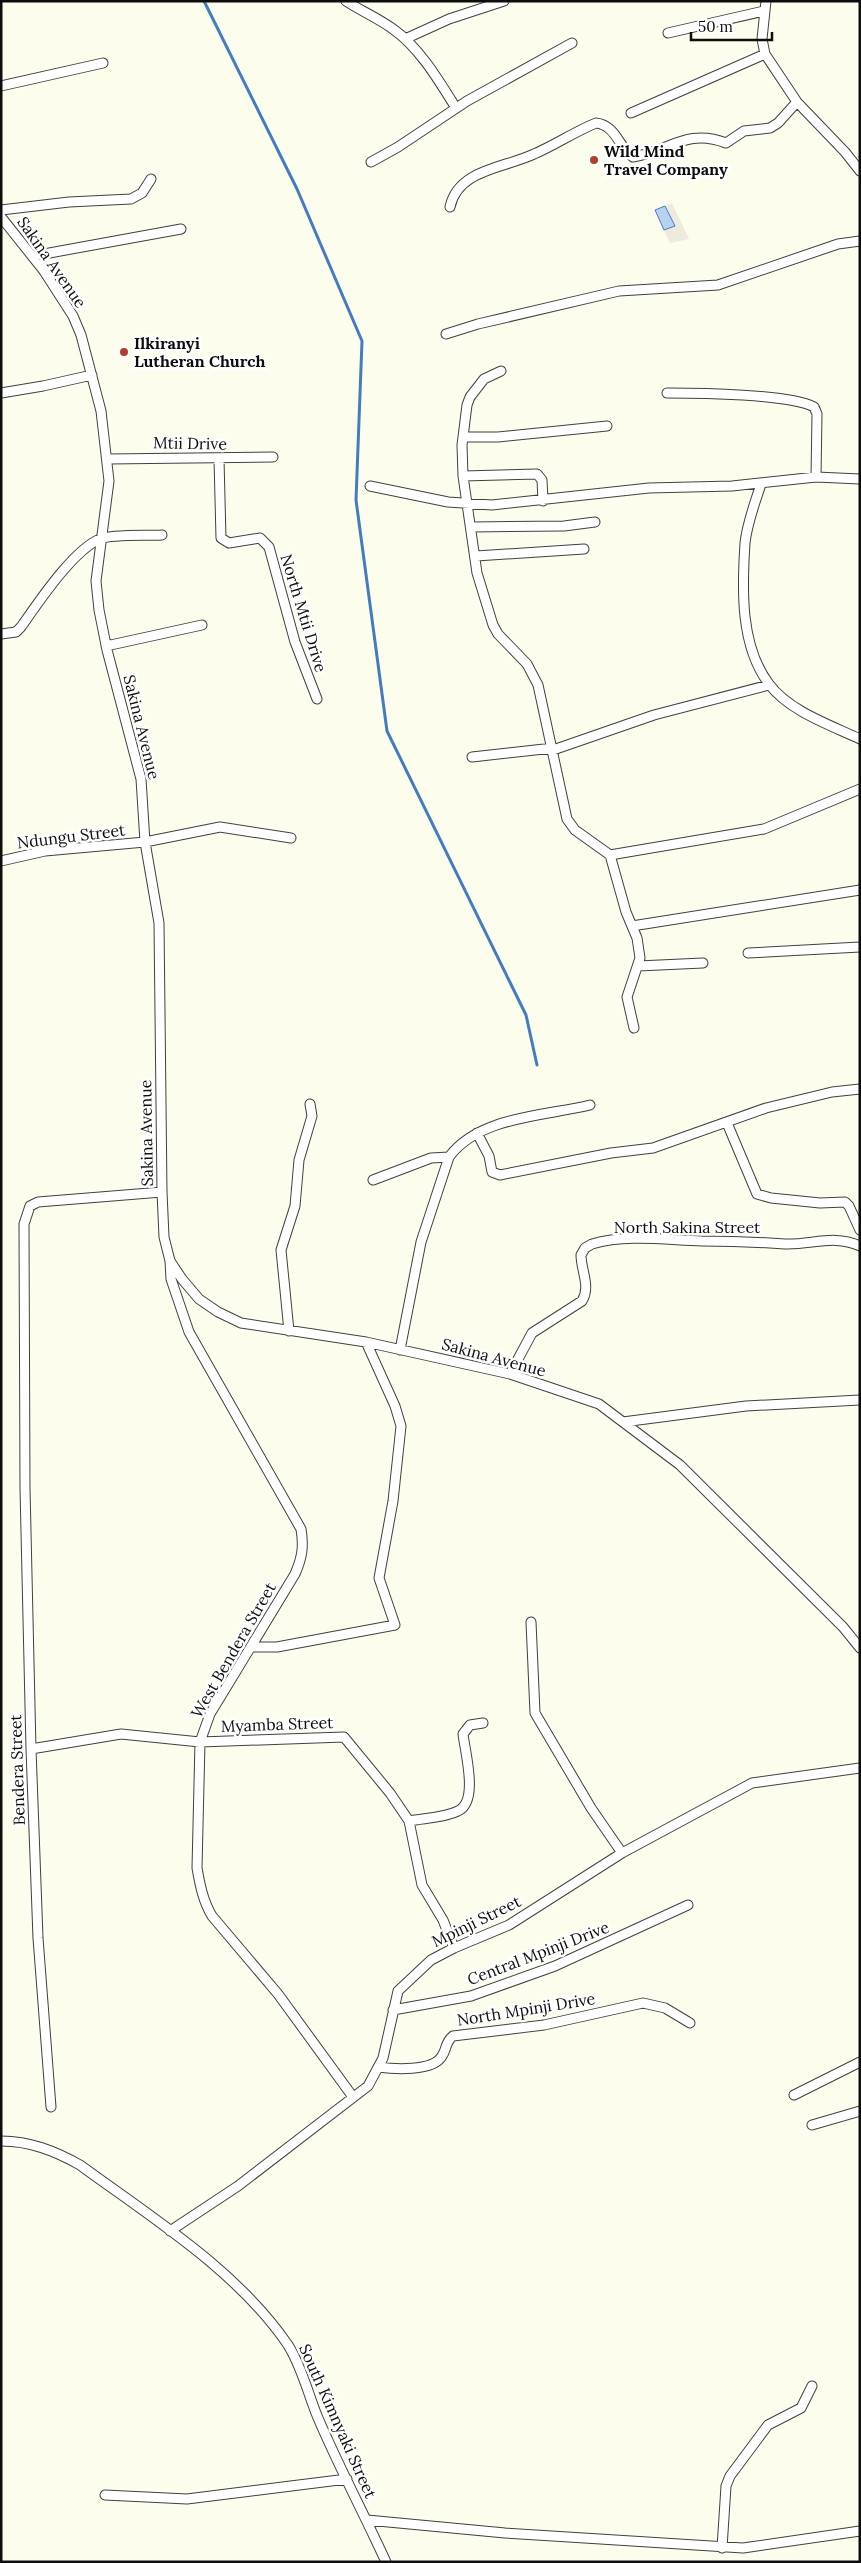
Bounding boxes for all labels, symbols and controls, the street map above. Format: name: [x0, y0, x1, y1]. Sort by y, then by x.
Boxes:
scale bar: [691, 10, 772, 42]
text: 50 m: [698, 17, 733, 36]
place label: Wild Mind Travel Company: [604, 141, 728, 179]
marker: Wild Mind Travel Company: [588, 154, 600, 166]
street label: Sakina Avenue: [13, 212, 91, 312]
place label: Ilkiranyi Lutheran Church: [134, 333, 265, 371]
marker: Ilkiranyi Lutheran Church: [118, 346, 130, 358]
street label: Mtii Drive: [153, 432, 227, 454]
street label: North Mtii Drive: [277, 552, 332, 675]
street label: Sakina Avenue: [119, 673, 165, 782]
street label: Ndungu Street: [16, 819, 127, 853]
street label: Sakina Avenue: [135, 1079, 157, 1187]
street label: North Sakina Street: [614, 1217, 761, 1237]
street label: Sakina Avenue: [440, 1334, 549, 1381]
street label: West Bendera Street: [186, 1578, 280, 1721]
street label: Myamba Street: [220, 1712, 334, 1736]
street label: Bendera Street: [5, 1713, 29, 1826]
street label: Mpinji Street: [428, 1890, 525, 1951]
street label: Central Mpinji Drive: [464, 1917, 612, 1989]
street label: North Mpinji Drive: [455, 1988, 597, 2030]
street label: South Kimnyaki Street: [295, 2341, 381, 2502]

